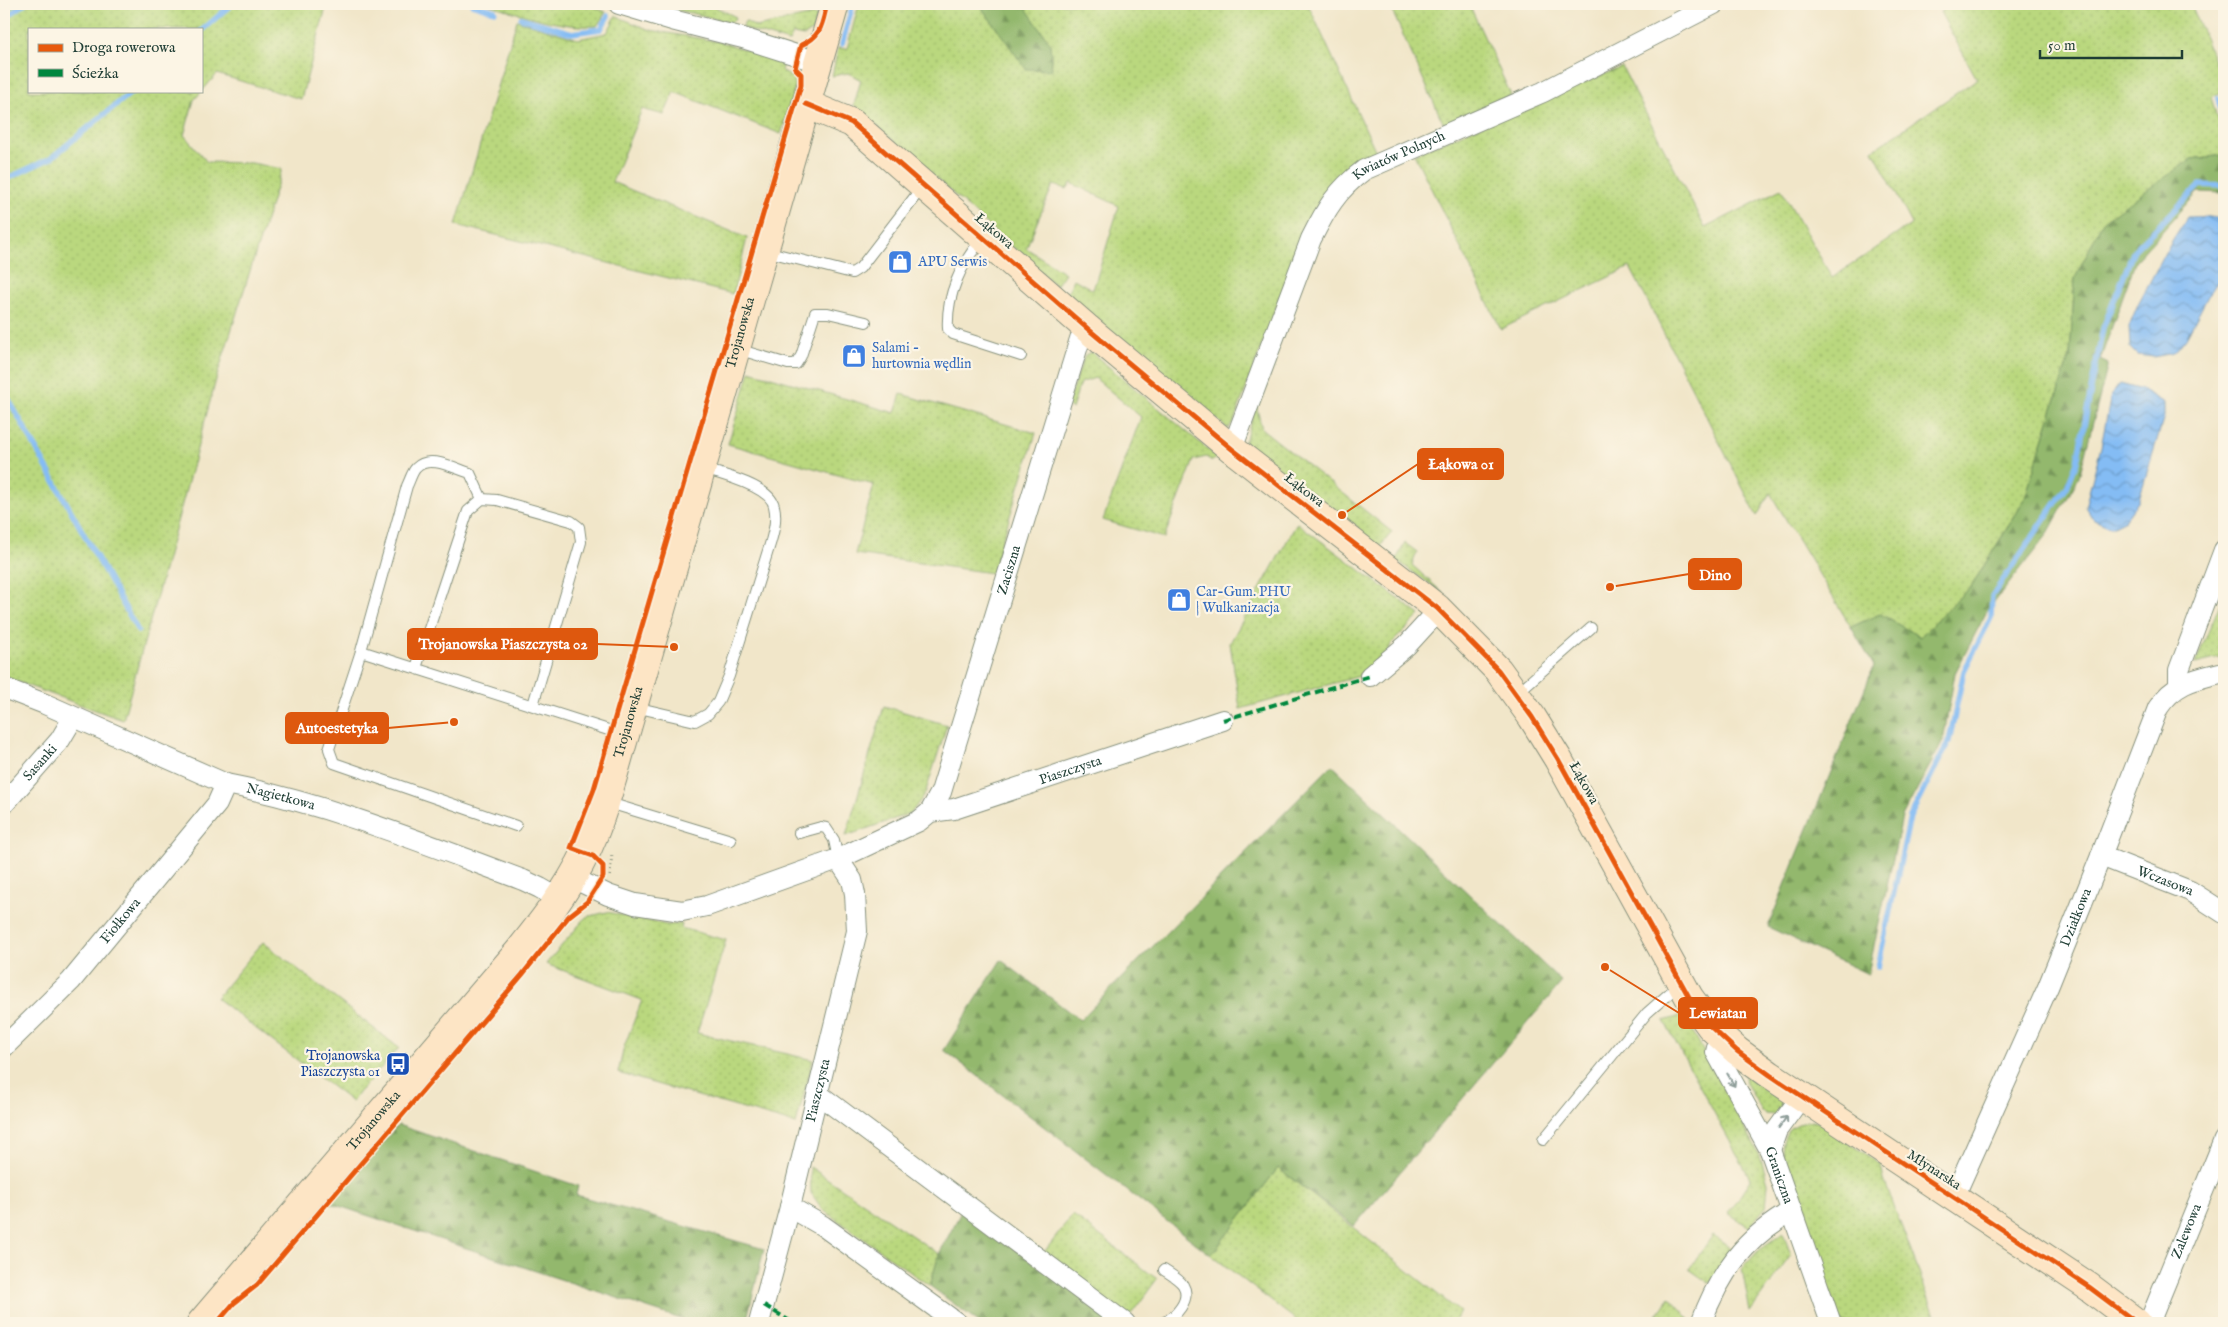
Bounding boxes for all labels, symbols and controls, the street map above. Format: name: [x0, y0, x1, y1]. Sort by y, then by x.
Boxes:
legend: [28, 28, 202, 92]
scale bar: [2040, 28, 2183, 60]
text: 50 m: [2048, 36, 2076, 55]
text: Droga rowerowa: [72, 38, 176, 57]
text: Ścieżka: [72, 64, 119, 83]
street label: Kwiatów Polnych: [1349, 127, 1448, 185]
street label: Łąkowa: [971, 209, 1018, 254]
shop icon: APU Serwis: [887, 249, 913, 275]
place label: APU Serwis: [917, 253, 987, 271]
street label: Trojanowska: [722, 294, 760, 371]
place label: Salami - hurtownia wędlin: [872, 339, 972, 373]
shop icon: Salami - hurtownia wędlin: [841, 343, 867, 369]
callout: Łąkowa 01: [1418, 449, 1503, 479]
text: Łąkowa 01: [1428, 455, 1494, 474]
street label: Łąkowa: [1280, 469, 1328, 512]
street label: Zaciszna: [993, 542, 1025, 597]
callout: Dino: [1689, 559, 1741, 589]
text: Dino: [1699, 566, 1731, 585]
place label: Car-Gum. PHU | Wulkanizacja: [1196, 583, 1291, 617]
shop icon: Car-Gum. PHU | Wulkanizacja: [1166, 587, 1192, 613]
callout: Trojanowska Piaszczysta 02: [408, 629, 597, 659]
text: Trojanowska Piaszczysta 02: [418, 635, 587, 654]
street label: Trojanowska: [610, 683, 648, 760]
callout: Autoestetyka: [286, 713, 388, 743]
text: Autoestetyka: [295, 719, 379, 738]
street label: Sasanki: [19, 740, 61, 785]
street label: Piaszczysta: [1037, 752, 1105, 789]
street label: Łąkowa: [1565, 759, 1603, 808]
street label: Nagietkowa: [244, 779, 318, 815]
street label: Wczasowa: [2135, 862, 2197, 901]
street label: Działkowa: [2056, 885, 2096, 949]
street label: Fiołkowa: [96, 894, 145, 947]
callout: Lewiatan: [1679, 998, 1757, 1028]
text: Lewiatan: [1689, 1004, 1747, 1023]
place label: Trojanowska Piaszczysta 01: [300, 1047, 381, 1081]
bus stop icon: Trojanowska Piaszczysta 01: [385, 1051, 411, 1077]
street label: Piaszczysta: [802, 1056, 835, 1124]
one-way arrow: [1727, 1072, 1736, 1087]
street label: Trojanowska: [343, 1086, 405, 1155]
one-way arrow: [1778, 1115, 1788, 1129]
street label: Graniczna: [1760, 1144, 1798, 1207]
street label: Młynarska: [1903, 1146, 1965, 1195]
street label: Zalewowa: [2167, 1200, 2206, 1262]

